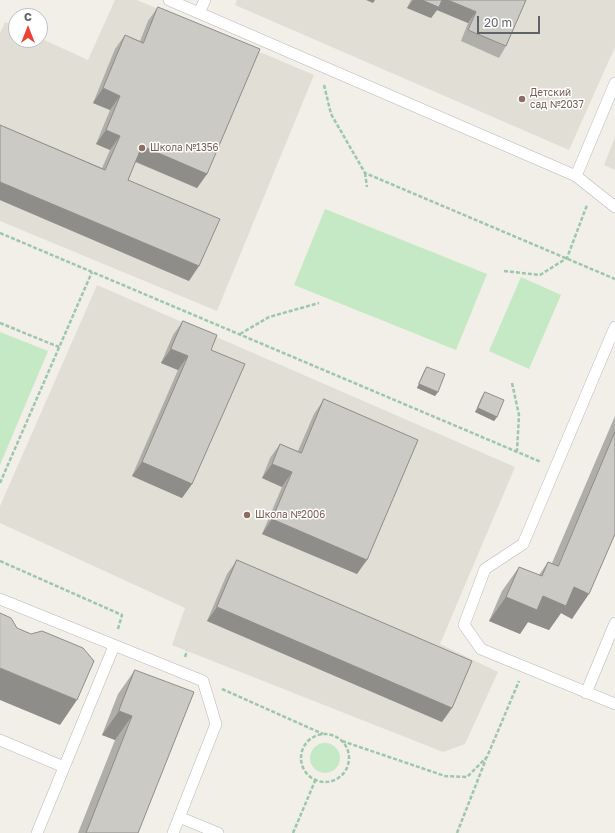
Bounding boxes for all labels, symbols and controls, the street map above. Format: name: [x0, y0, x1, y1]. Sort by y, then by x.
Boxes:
north arrow: [8, 8, 48, 48]
scale bar: [479, 8, 542, 34]
text: С: [24, 10, 32, 23]
text: 20 m: [484, 15, 512, 30]
place label: Детский сад №2037: [530, 87, 584, 110]
marker: Детский сад №2037: [517, 94, 527, 104]
place label: Школа №1356: [150, 142, 219, 154]
marker: Школа №1356: [137, 143, 147, 153]
place label: Школа №2006: [255, 509, 325, 521]
marker: Школа №2006: [242, 510, 252, 520]

